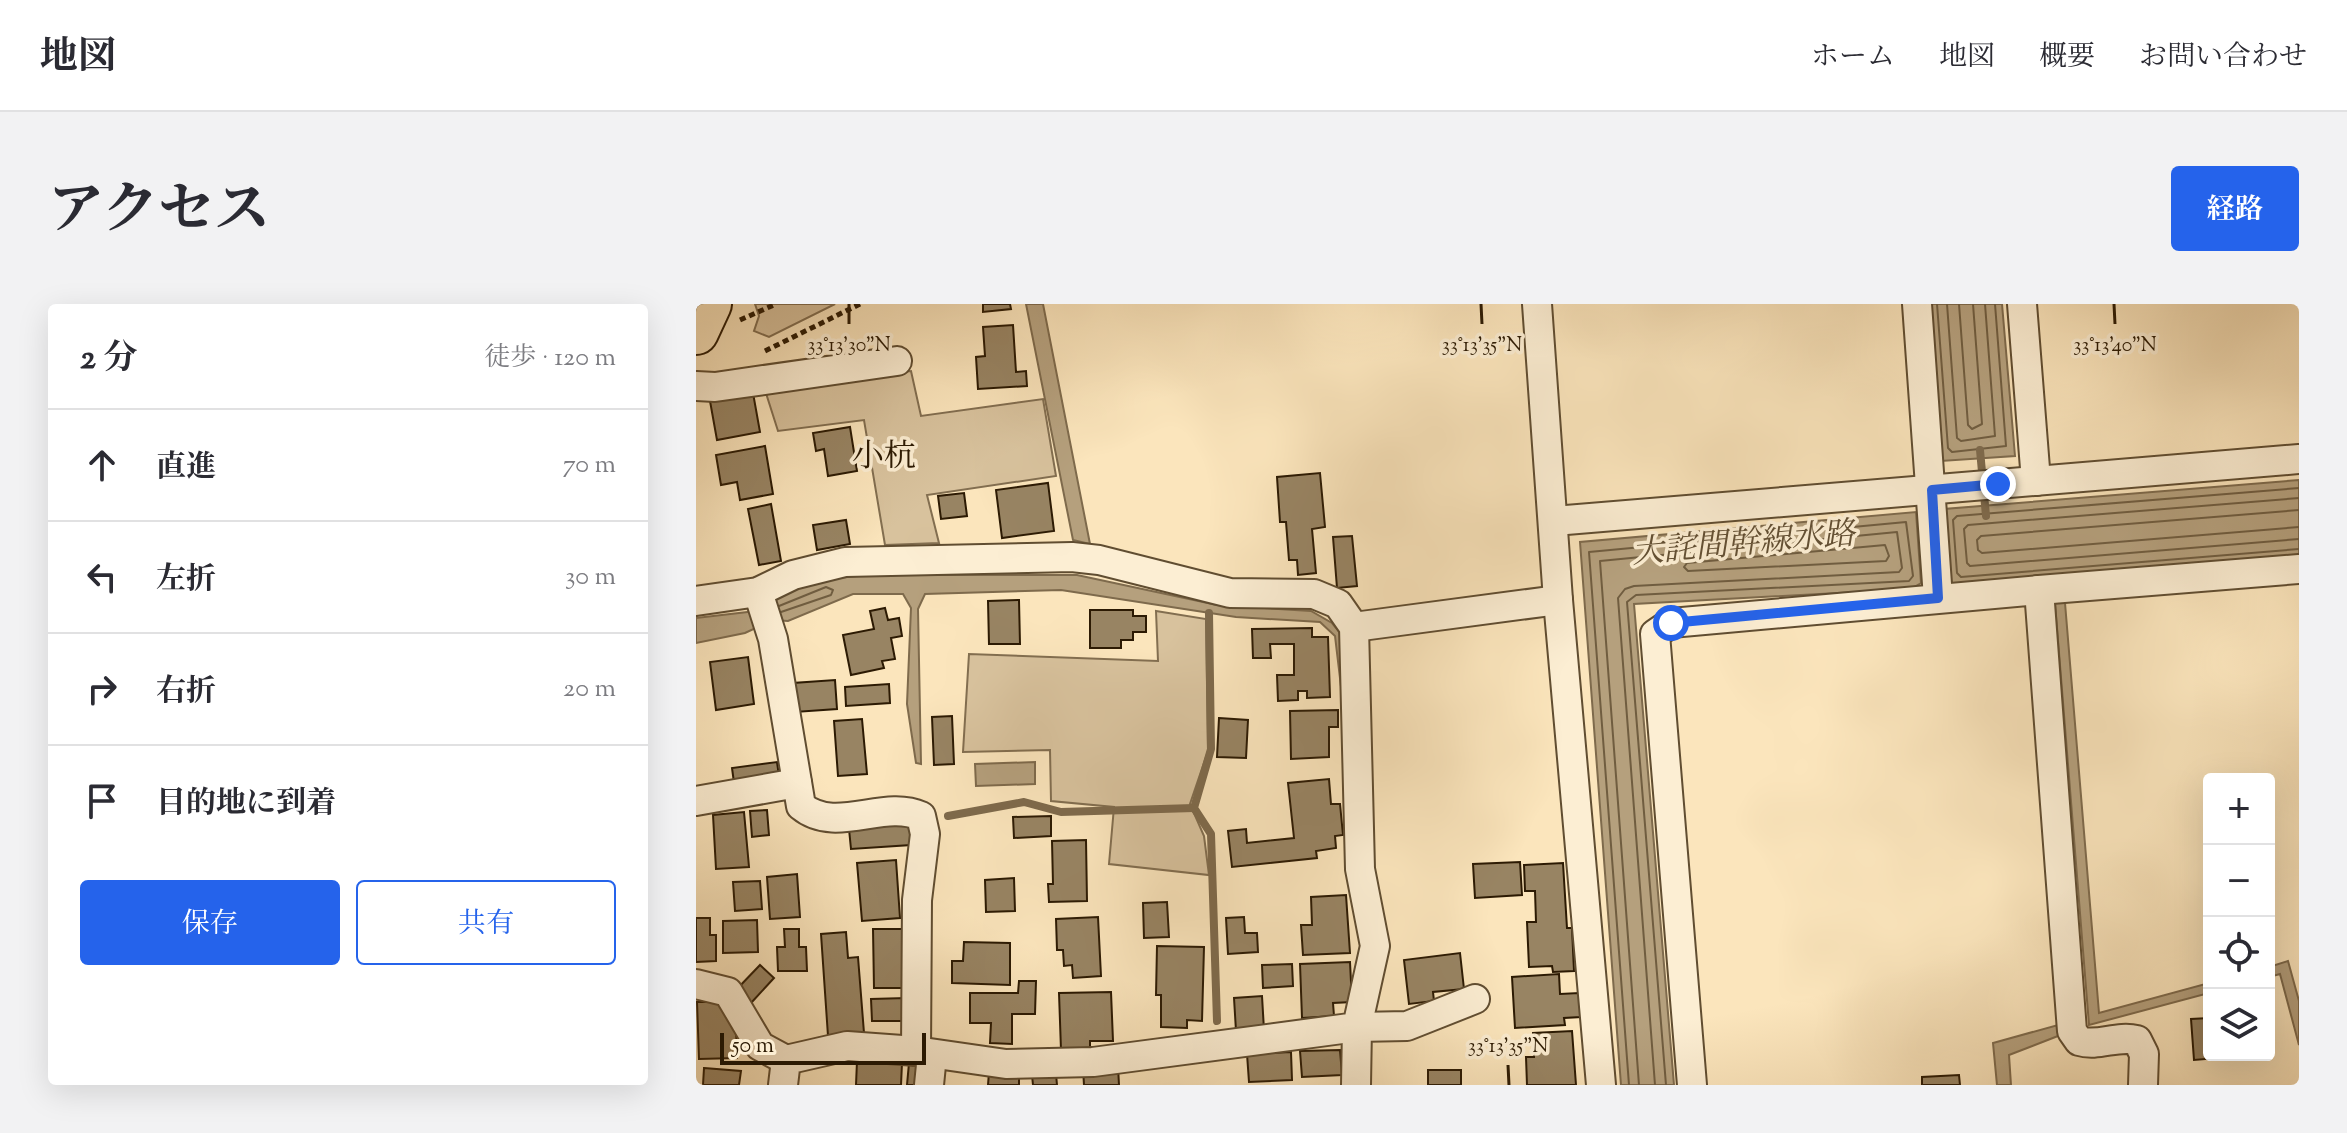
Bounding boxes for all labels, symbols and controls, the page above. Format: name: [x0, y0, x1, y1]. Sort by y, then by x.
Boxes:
text: 地図: [40, 32, 116, 86]
text: ホーム: [1811, 38, 1895, 78]
text: 地図: [1939, 38, 1995, 78]
text: 概要: [2039, 38, 2095, 78]
text: お問い合わせ: [2139, 38, 2307, 78]
button: 経路: [2171, 166, 2299, 251]
text: アクセス: [48, 173, 270, 254]
text: 33°13'30"N: [807, 332, 891, 361]
text: 33°13'35"N: [1442, 332, 1522, 361]
text: 33°13'40"N: [2073, 332, 2157, 361]
text: 2 分: [80, 335, 137, 384]
text: 徒歩 · 120 m: [485, 340, 616, 377]
district label: 小杭: [852, 435, 916, 481]
icon: ahead: [80, 443, 124, 487]
text: 直進: [156, 447, 216, 490]
text: 70 m: [563, 447, 616, 484]
route end: [1980, 466, 2016, 502]
water label: 大詫間幹線水路: [1630, 512, 1859, 578]
icon: left: [80, 555, 124, 599]
text: 左折: [156, 559, 216, 602]
text: 30 m: [565, 559, 616, 596]
route start: [1653, 605, 1689, 641]
icon: right: [80, 667, 124, 711]
text: 右折: [156, 671, 216, 714]
text: 20 m: [563, 671, 616, 708]
map controls: [2203, 773, 2275, 1061]
button: +: [2203, 773, 2275, 845]
icon: arrive: [80, 779, 124, 823]
text: 目的地に到着: [156, 783, 336, 826]
button: −: [2203, 845, 2275, 917]
button: 保存: [80, 880, 340, 965]
button: 共有: [356, 880, 616, 965]
button: locate: [2203, 917, 2275, 989]
button: layers: [2203, 989, 2275, 1061]
scale bar: [720, 1029, 926, 1065]
text: 50 m: [732, 1031, 774, 1063]
text: 33°13'35"N: [1468, 1033, 1548, 1062]

